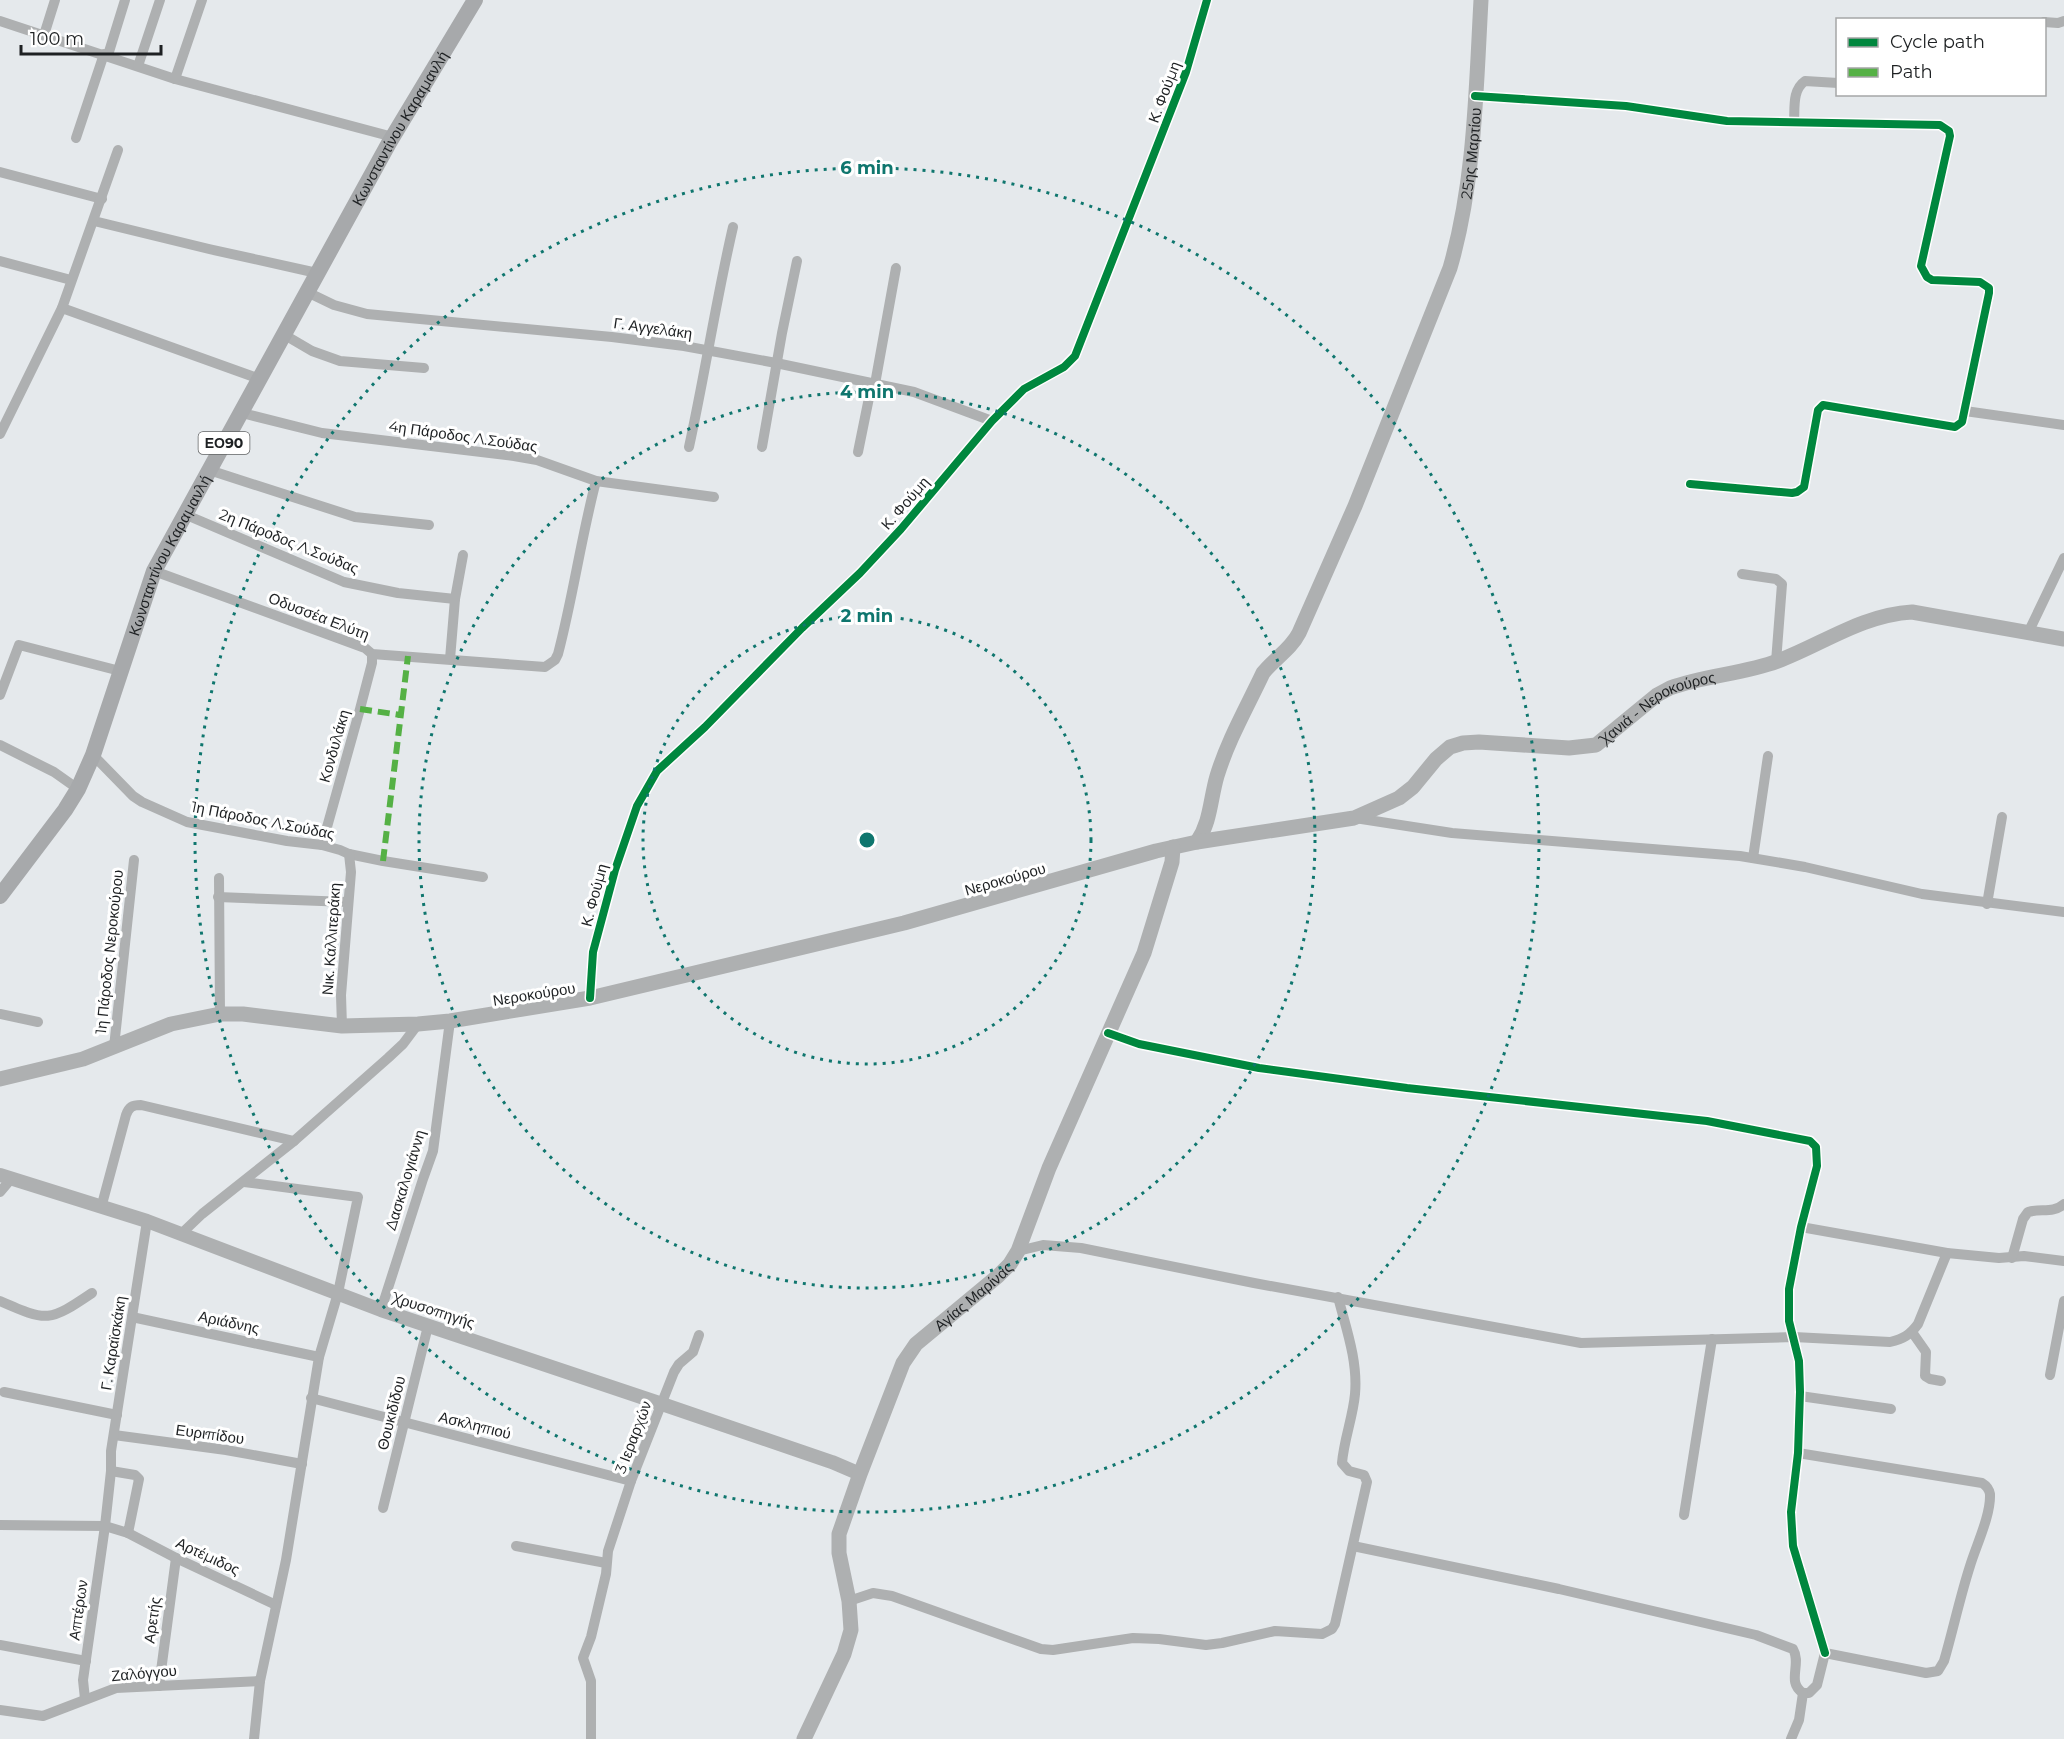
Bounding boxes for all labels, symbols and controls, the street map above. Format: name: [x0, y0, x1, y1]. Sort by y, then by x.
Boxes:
scale bar: [21, 18, 160, 56]
legend: [1836, 18, 2046, 96]
text: 100 m: [30, 28, 84, 50]
text: Cycle path: [1890, 31, 1985, 53]
street label: Κωνσταντίνου Καραμανλή: [347, 47, 452, 209]
street label: Κ. Φούμη: [1144, 59, 1184, 125]
text: Path: [1890, 61, 1933, 83]
street label: 25ης Μαρτίου: [1456, 107, 1485, 200]
text: 6 min: [840, 157, 894, 179]
street label: Γ. Αγγελάκη: [612, 313, 694, 343]
text: 4 min: [840, 381, 894, 403]
street label: 4η Πάροδος Λ.Σούδας: [387, 416, 539, 456]
road number: ΕΟ90: [198, 432, 250, 454]
street label: Κωνσταντίνου Καραμανλή: [124, 471, 215, 638]
street label: Κ. Φούμη: [877, 473, 933, 533]
street label: 2η Πάροδος Λ.Σούδας: [216, 504, 362, 578]
street label: Οδυσσέα Ελύτη: [266, 588, 372, 644]
text: 2 min: [841, 605, 893, 627]
street label: Χανιά - Νεροκούρος: [1594, 667, 1717, 749]
street label: Κονδυλάκη: [315, 707, 353, 785]
street label: 1η Πάροδος Λ.Σούδας: [190, 797, 336, 843]
centre of rings: [857, 830, 877, 850]
street label: Νεροκούρου: [962, 858, 1048, 900]
street label: Κ. Φούμη: [577, 862, 611, 928]
street label: 1η Πάροδος Νεροκούρου: [91, 869, 127, 1035]
street label: Νικ. Καλλιτεράκη: [318, 882, 344, 996]
street label: Νεροκούρου: [491, 978, 577, 1010]
street label: Δασκαλογιάννη: [381, 1127, 429, 1233]
street label: Αγίας Μαρίνας: [930, 1258, 1016, 1335]
street label: Χρυσοπηγής: [389, 1287, 477, 1332]
street label: Γ. Καραϊσκάκη: [96, 1294, 130, 1392]
street label: Αριάδνης: [197, 1306, 261, 1338]
street label: Θουκιδίδου: [373, 1374, 409, 1452]
street label: 3 Ιεραρχών: [610, 1398, 656, 1476]
street label: Ασκληπιού: [437, 1407, 513, 1443]
street label: Ευριπίδου: [174, 1420, 246, 1448]
street label: Αρτέμιδος: [173, 1533, 243, 1579]
street label: Απτέρων: [64, 1578, 92, 1642]
street label: Αρετής: [139, 1596, 165, 1644]
street label: Ζαλόγγου: [110, 1661, 178, 1685]

